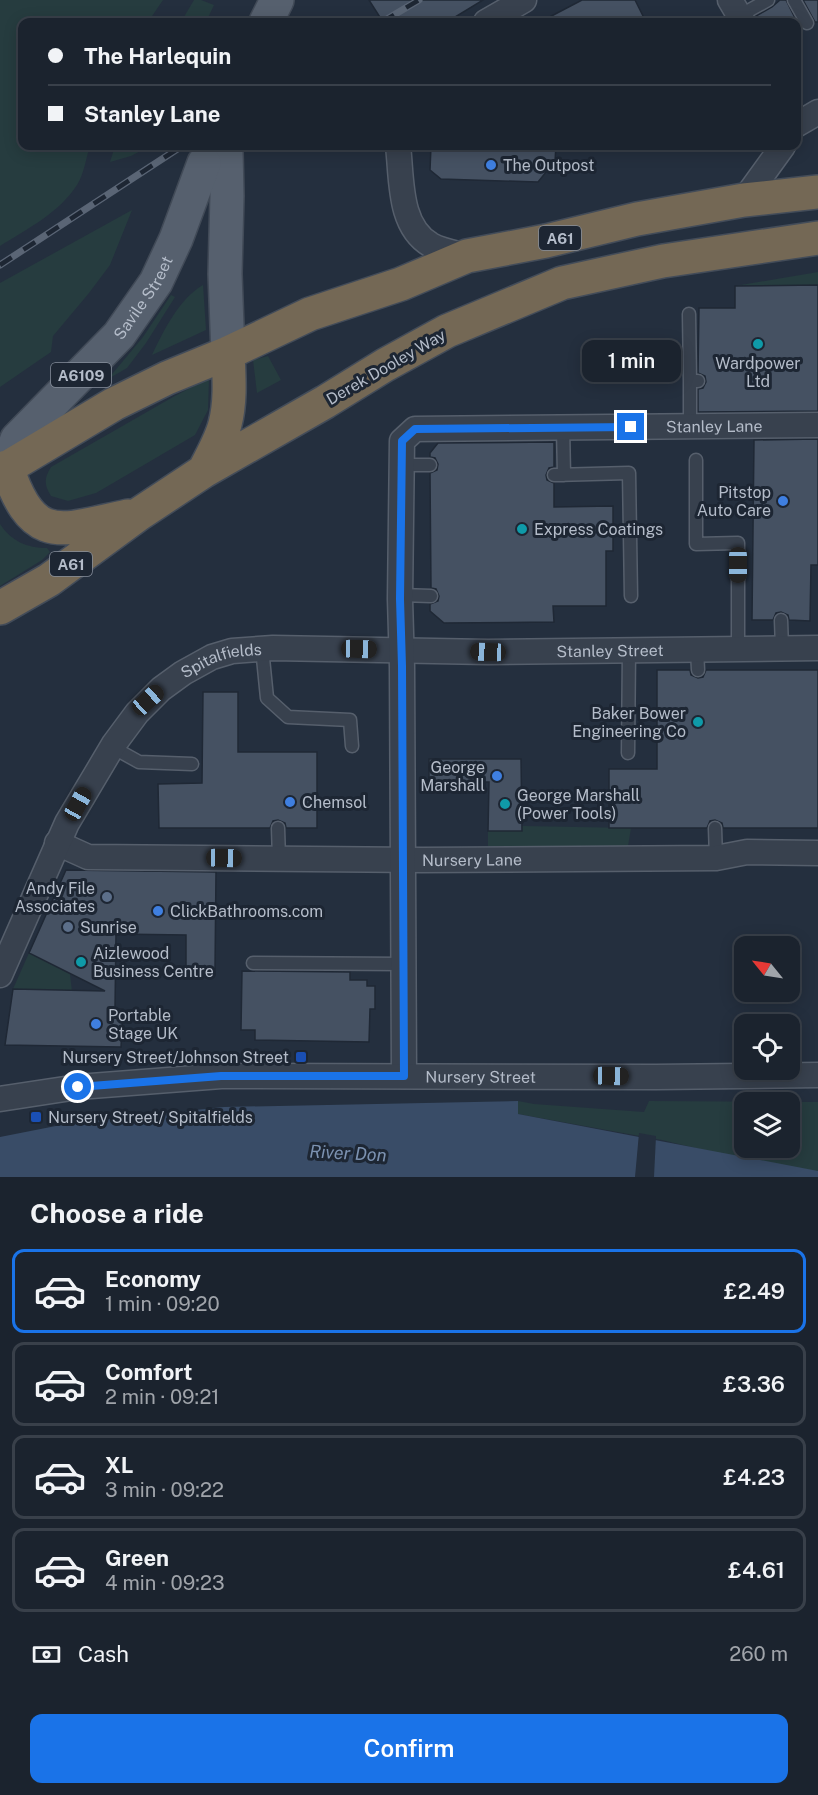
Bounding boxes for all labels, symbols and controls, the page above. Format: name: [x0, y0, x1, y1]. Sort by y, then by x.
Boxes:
text: The Harlequin: [84, 43, 231, 69]
text: Stanley Lane: [84, 101, 220, 127]
place label: The Outpost: [503, 156, 594, 175]
marker: The Outpost: [484, 158, 498, 172]
road number: A61: [539, 226, 581, 250]
street label: Savile Street: [109, 253, 176, 343]
street label: Derek Dooley Way: [323, 325, 449, 409]
marker: Wardpower Ltd: [751, 337, 765, 351]
callout: 1 min: [582, 340, 680, 382]
text: 1 min: [608, 349, 655, 373]
place label: Wardpower Ltd: [715, 354, 801, 391]
road number: A6109: [51, 363, 111, 387]
route end: [617, 413, 644, 440]
street label: Stanley Lane: [666, 416, 763, 436]
place label: Pitstop Auto Care: [697, 483, 771, 520]
marker: Pitstop Auto Care: [776, 494, 790, 508]
place label: Express Coatings: [534, 520, 663, 539]
marker: Express Coatings: [515, 522, 529, 536]
car: [729, 547, 747, 583]
road number: A61: [50, 552, 92, 576]
street label: Spitalfields: [177, 639, 262, 682]
car: [341, 640, 377, 658]
street label: Stanley Street: [556, 640, 664, 661]
car: [470, 642, 506, 662]
car: [129, 681, 167, 719]
place label: Baker Bower Engineering Co: [572, 704, 686, 741]
marker: Baker Bower Engineering Co: [691, 715, 705, 729]
place label: George Marshall: [420, 758, 485, 795]
marker: George Marshall: [490, 769, 504, 783]
car: [61, 784, 95, 824]
place label: George Marshall (Power Tools): [517, 786, 640, 823]
place label: Chemsol: [302, 793, 367, 812]
marker: Chemsol: [283, 795, 297, 809]
marker: George Marshall (Power Tools): [498, 797, 512, 811]
car: [206, 849, 242, 867]
street label: Nursery Lane: [422, 850, 522, 869]
place label: Andy File Associates: [14, 879, 95, 916]
marker: Andy File Associates: [100, 890, 114, 904]
place label: ClickBathrooms.com: [170, 902, 323, 921]
marker: ClickBathrooms.com: [151, 904, 165, 918]
place label: Sunrise: [80, 918, 137, 937]
marker: Sunrise: [61, 920, 75, 934]
north arrow: [734, 936, 800, 1002]
map controls: [734, 936, 800, 1158]
place label: Aizlewood Business Centre: [93, 944, 214, 981]
marker: Aizlewood Business Centre: [74, 955, 88, 969]
place label: Portable Stage UK: [108, 1006, 178, 1043]
button: locate: [734, 1014, 800, 1080]
marker: Portable Stage UK: [89, 1017, 103, 1031]
place label: Nursery Street/Johnson Street: [62, 1048, 289, 1067]
marker: Nursery Street/Johnson Street: [294, 1050, 308, 1064]
street label: Nursery Street: [425, 1067, 536, 1086]
car: [593, 1067, 629, 1085]
route start: [64, 1073, 91, 1100]
button: layers: [734, 1092, 800, 1158]
place label: Nursery Street/ Spitalfields: [48, 1108, 253, 1127]
marker: Nursery Street/ Spitalfields: [29, 1110, 43, 1124]
water label: River Don: [309, 1140, 387, 1166]
text: Choose a ride: [30, 1197, 204, 1229]
icon: car: [33, 1264, 87, 1318]
text: Economy: [105, 1266, 201, 1292]
text: £2.49: [724, 1278, 785, 1304]
text: 1 min · 09:20: [105, 1292, 220, 1316]
icon: car: [33, 1357, 87, 1411]
text: Comfort: [105, 1359, 192, 1385]
text: £3.36: [723, 1371, 785, 1397]
text: 2 min · 09:21: [105, 1385, 219, 1409]
icon: car: [33, 1450, 87, 1504]
text: XL: [105, 1452, 133, 1478]
text: £4.23: [723, 1464, 785, 1490]
text: 3 min · 09:22: [105, 1478, 224, 1502]
icon: car: [33, 1543, 87, 1597]
text: Green: [105, 1545, 169, 1571]
text: £4.61: [728, 1557, 785, 1583]
text: 4 min · 09:23: [105, 1571, 225, 1595]
icon: cash: [30, 1638, 63, 1671]
text: Cash: [78, 1641, 129, 1667]
text: 260 m: [729, 1642, 788, 1666]
button: Confirm: [30, 1714, 788, 1783]

